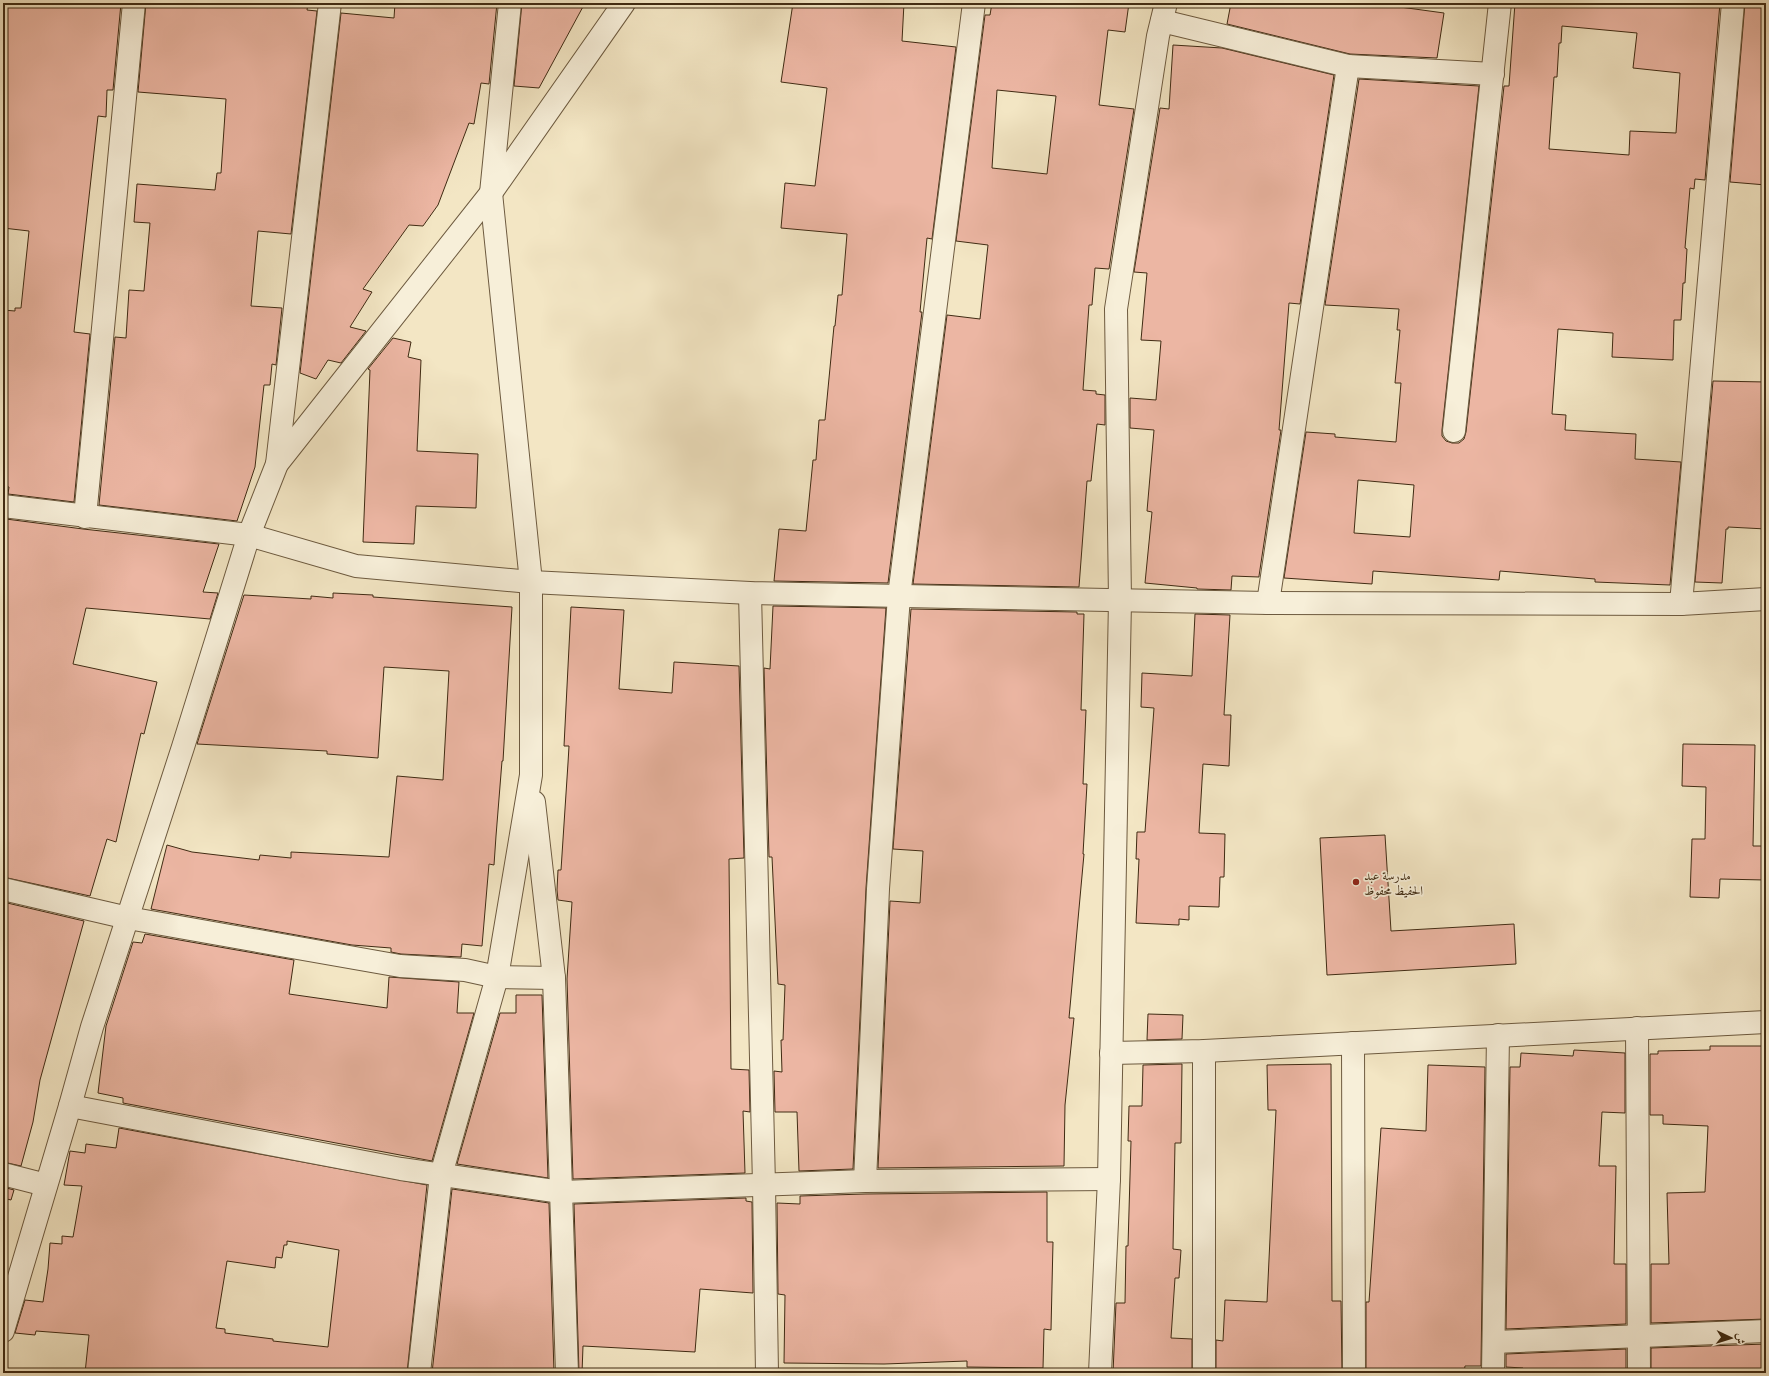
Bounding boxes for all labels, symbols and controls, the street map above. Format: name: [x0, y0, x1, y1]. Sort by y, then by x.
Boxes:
place label: مدرسة عبد الحفيظ محفوظ: [1364, 868, 1423, 899]
marker: مدرسة عبد الحفيظ محفوظ: [1351, 877, 1361, 887]
north arrow: [1711, 1318, 1751, 1358]
text: ش: [1734, 1333, 1747, 1345]

